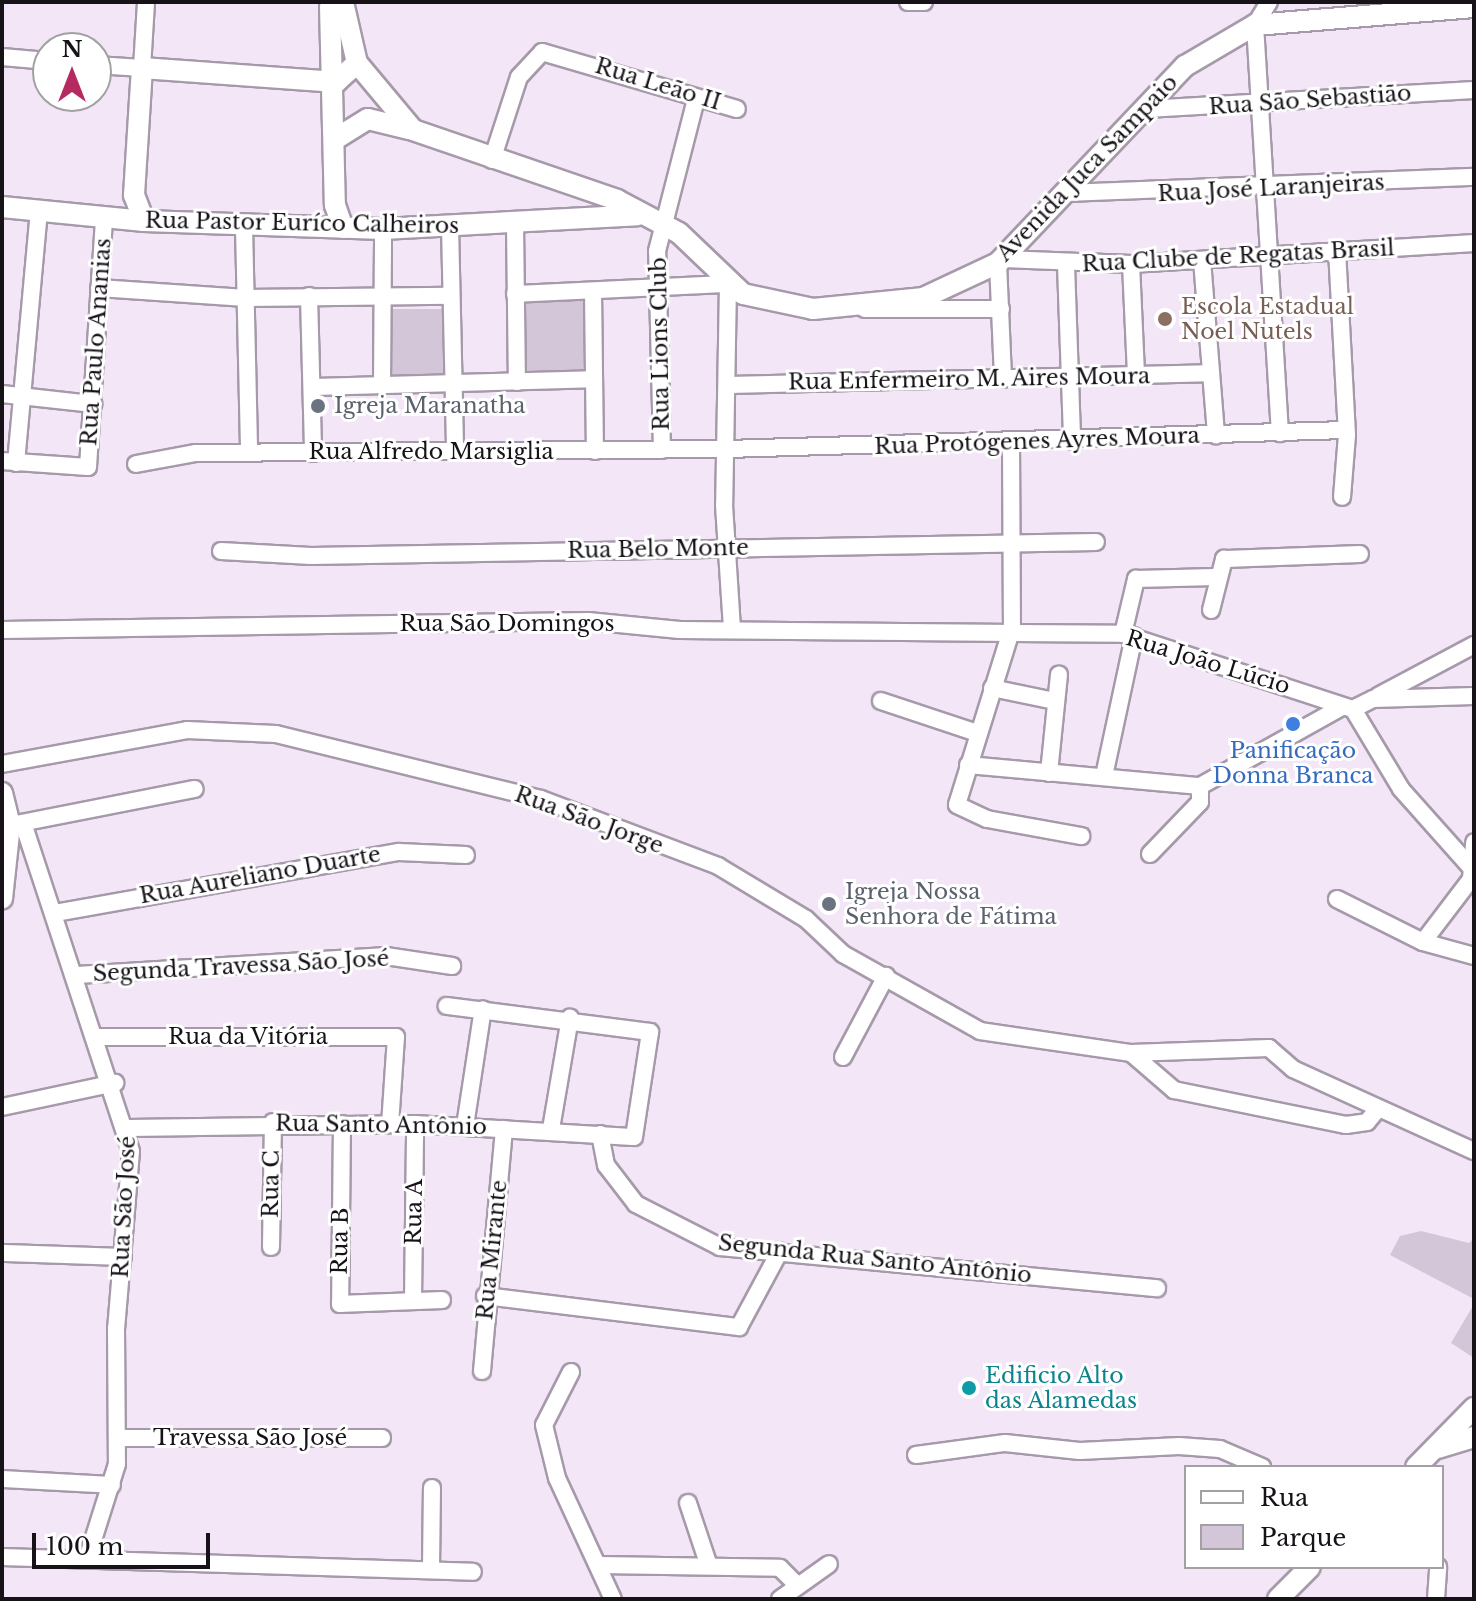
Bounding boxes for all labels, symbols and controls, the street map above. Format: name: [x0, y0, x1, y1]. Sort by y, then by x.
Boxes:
north arrow: [32, 32, 112, 112]
text: N: [62, 36, 82, 63]
street label: Rua Leão II: [592, 52, 724, 116]
street label: Avenida Juca Sampaio: [991, 69, 1183, 267]
street label: Rua São Sebastião: [1208, 80, 1412, 120]
street label: Rua José Laranjeiras: [1157, 169, 1385, 207]
street label: Rua Pastor Euríco Calheiros: [144, 207, 460, 239]
street label: Rua Clube de Regatas Brasil: [1081, 235, 1395, 277]
street label: Rua Paulo Ananias: [76, 237, 116, 447]
street label: Rua Lions Club: [645, 257, 675, 431]
place label: Escola Estadual Noel Nutels: [1181, 293, 1354, 344]
marker: Escola Estadual Noel Nutels: [1156, 310, 1174, 328]
street label: Rua Enfermeiro M. Aires Moura: [787, 363, 1151, 395]
place label: Igreja Maranatha: [334, 393, 526, 419]
marker: Igreja Maranatha: [309, 397, 327, 415]
street label: Rua Protógenes Ayres Moura: [873, 422, 1201, 460]
street label: Rua Alfredo Marsiglia: [308, 439, 554, 465]
street label: Rua Belo Monte: [567, 534, 749, 564]
street label: Rua São Domingos: [399, 611, 615, 637]
street label: Rua João Lúcio: [1123, 624, 1293, 700]
marker: Panificação Donna Branca: [1284, 715, 1302, 733]
place label: Panificação Donna Branca: [1212, 737, 1374, 788]
street label: Rua São Jorge: [511, 781, 667, 859]
street label: Rua Aureliano Duarte: [137, 841, 383, 909]
place label: Igreja Nossa Senhora de Fátima: [845, 878, 1057, 930]
marker: Igreja Nossa Senhora de Fátima: [820, 895, 838, 913]
street label: Segunda Travessa São José: [92, 945, 390, 987]
street label: Rua da Vitória: [167, 1024, 329, 1050]
street label: Rua Santo Antônio: [274, 1110, 488, 1140]
street label: Rua São José: [107, 1135, 141, 1279]
street label: Rua C: [257, 1150, 285, 1218]
street label: Rua A: [400, 1178, 428, 1246]
street label: Rua Mirante: [472, 1179, 512, 1321]
street label: Rua B: [326, 1207, 354, 1275]
street label: Segunda Rua Santo Antônio: [716, 1229, 1034, 1289]
place label: Edificio Alto das Alamedas: [985, 1362, 1138, 1414]
marker: Edificio Alto das Alamedas: [960, 1379, 978, 1397]
street label: Travessa São José: [153, 1425, 347, 1451]
legend: [1184, 1465, 1444, 1569]
text: Rua: [1260, 1483, 1308, 1512]
scale bar: [36, 1517, 214, 1567]
text: Parque: [1260, 1523, 1346, 1552]
text: 100 m: [46, 1532, 124, 1561]

